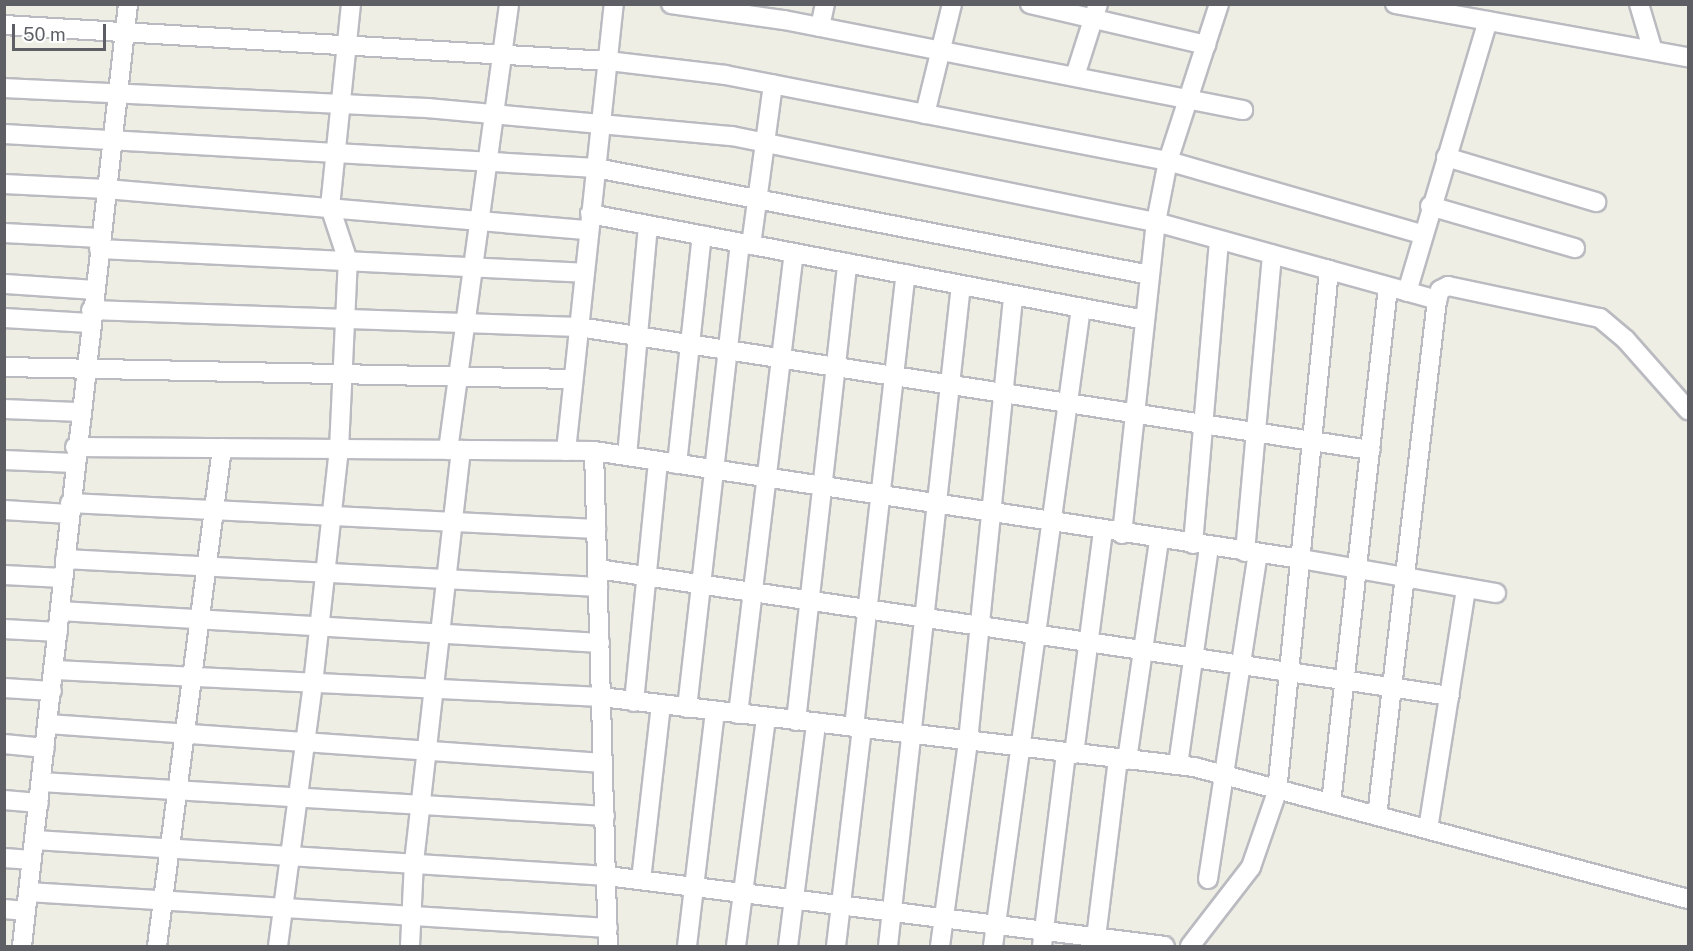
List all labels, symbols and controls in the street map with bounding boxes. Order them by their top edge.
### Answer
scale bar [15,12,110,50]
text: 50 m [23,24,66,45]

